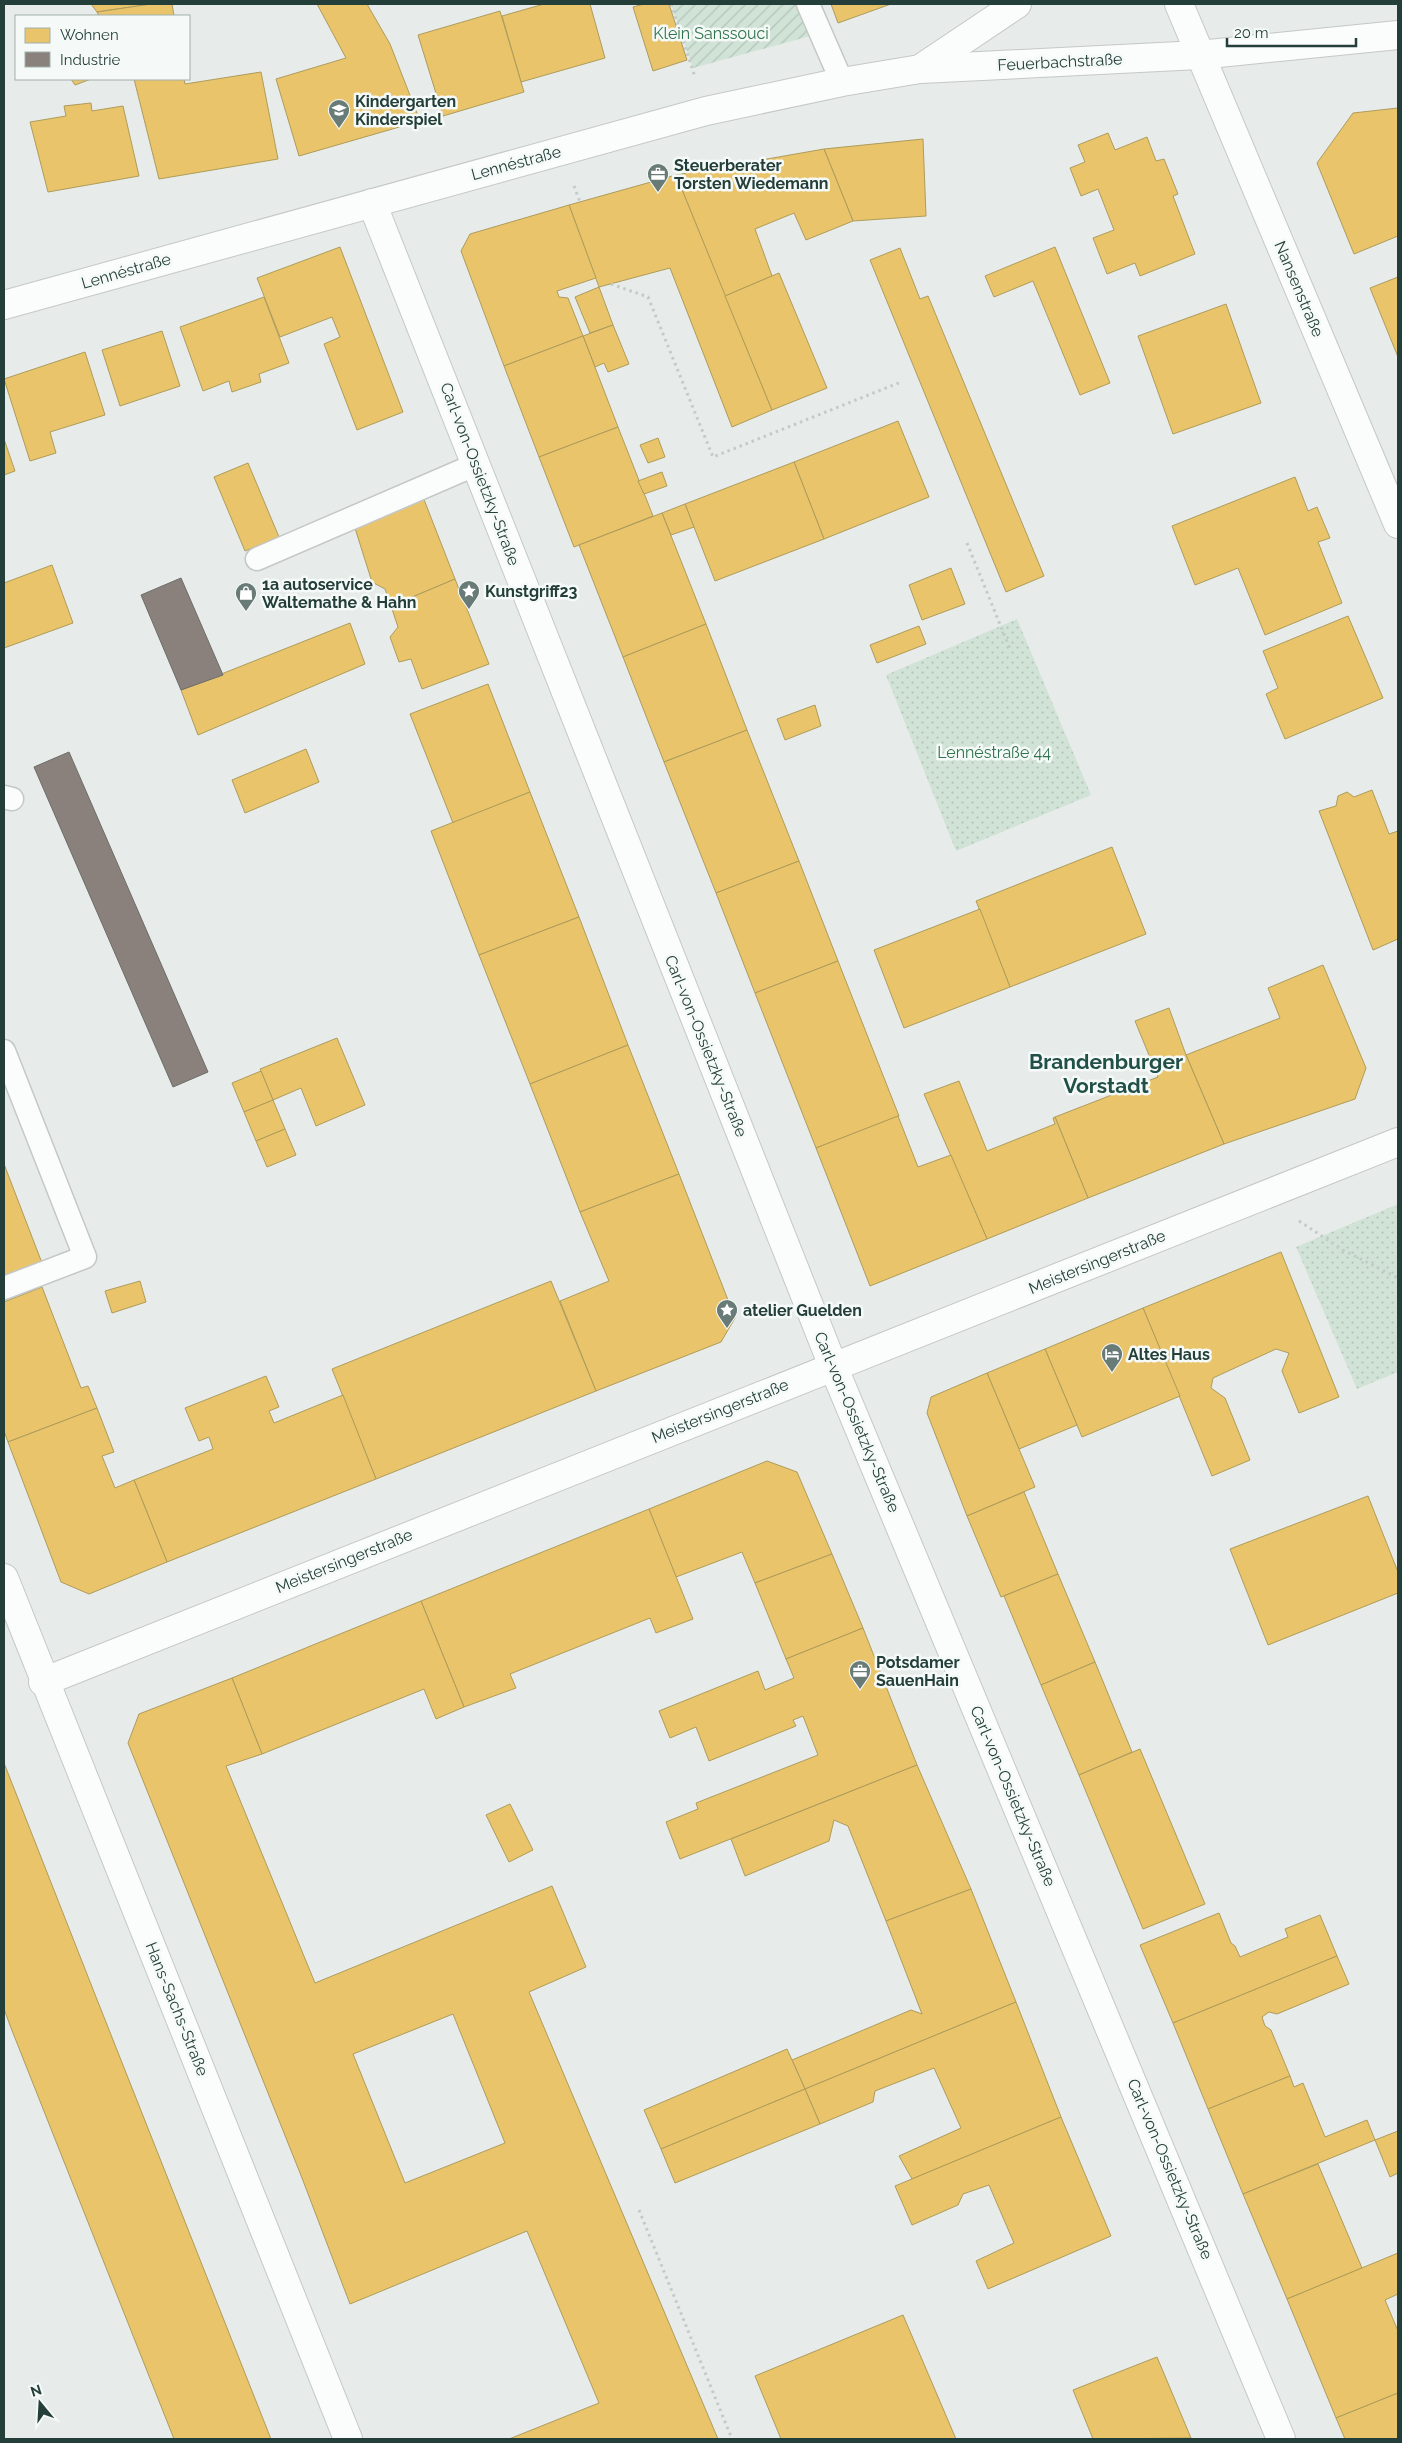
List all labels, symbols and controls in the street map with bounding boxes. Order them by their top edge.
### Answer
legend [15,15,190,80]
scale bar [1227,15,1356,47]
park label: Klein Sanssouci [653,24,769,43]
text: 20 m [1234,24,1269,42]
text: Wohnen [60,26,119,44]
street label: Feuerbachstraße [997,49,1123,75]
text: Industrie [60,51,121,69]
place label: Kindergarten Kinderspiel [355,92,456,129]
school or university icon: Kindergarten Kinderspiel [327,98,351,129]
street label: Lennéstraße [469,142,563,184]
place label: Steuerberater Torsten Wiedemann [674,156,828,193]
office icon: Steuerberater Torsten Wiedemann [646,162,670,193]
street label: Nansenstraße [1270,238,1328,340]
street label: Lennéstraße [79,249,173,293]
street label: Carl-von-Ossietzky-Straße [436,380,524,568]
place label: 1a autoservice Waltemathe & Hahn [262,575,417,612]
place icon: Kunstgriff23 [457,579,481,610]
shop icon: 1a autoservice Waltemathe & Hahn [234,581,258,612]
place label: Kunstgriff23 [485,582,578,601]
park label: Lennéstraße 44 [937,743,1051,762]
street label: Carl-von-Ossietzky-Straße [661,952,751,1140]
district label: Brandenburger Vorstadt [1029,1049,1183,1098]
street label: Meistersingerstraße [1026,1226,1168,1298]
place icon: atelier Guelden [715,1298,739,1329]
place label: atelier Guelden [743,1301,862,1320]
street label: Carl-von-Ossietzky-Straße [810,1329,904,1515]
hotel icon: Altes Haus [1100,1342,1124,1373]
place label: Altes Haus [1128,1345,1210,1364]
street label: Meistersingerstraße [649,1375,791,1447]
street label: Meistersingerstraße [273,1525,415,1597]
place label: Potsdamer SauenHain [876,1653,960,1690]
office icon: Potsdamer SauenHain [848,1659,872,1690]
street label: Carl-von-Ossietzky-Straße [966,1703,1060,1889]
street label: Hans-Sachs-Straße [141,1939,213,2079]
street label: Carl-von-Ossietzky-Straße [1123,2076,1217,2262]
north arrow [15,2378,65,2428]
text: N [28,2381,44,2400]

